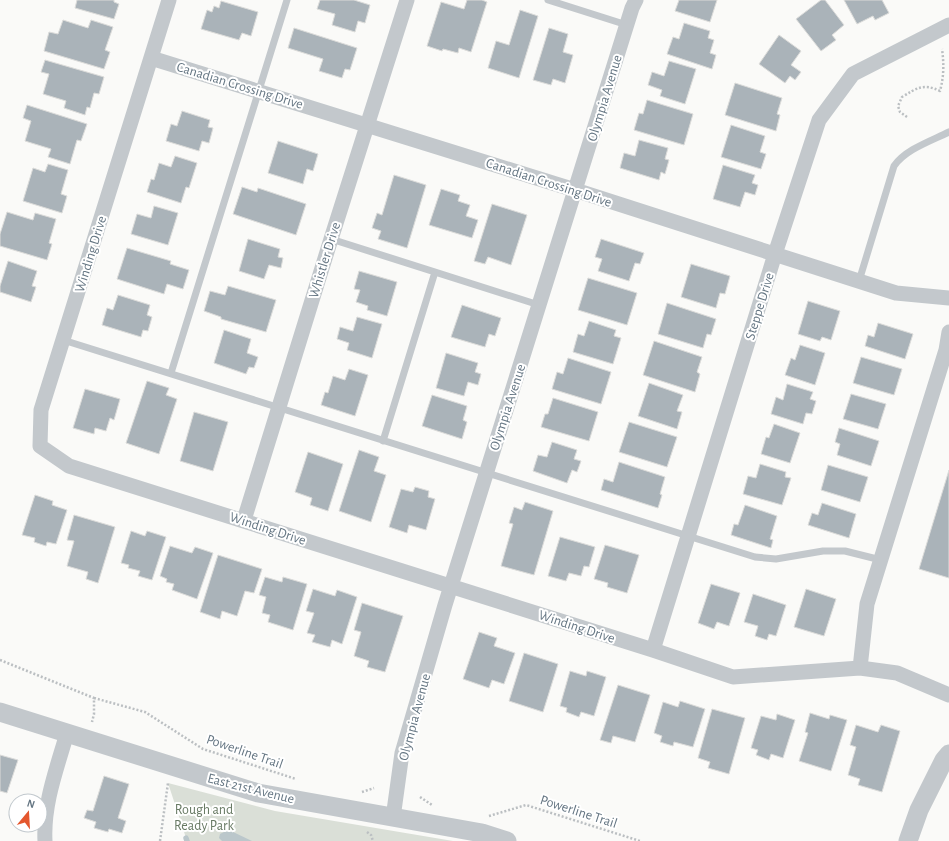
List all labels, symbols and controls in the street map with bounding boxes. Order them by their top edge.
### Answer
street label: Olympia Avenue [585,53,625,143]
street label: Canadian Crossing Drive [175,60,305,112]
street label: Canadian Crossing Drive [484,156,613,210]
street label: Winding Drive [73,214,109,294]
street label: Whistler Drive [307,221,343,300]
street label: Steppe Drive [743,271,777,342]
street label: Olympia Avenue [487,363,528,452]
street label: Winding Drive [228,510,308,548]
street label: Winding Drive [537,608,617,646]
street label: Olympia Avenue [397,672,433,762]
street label: Powerline Trail [205,732,285,772]
street label: East 21st Avenue [206,771,296,807]
north arrow [8,793,48,833]
street label: Powerline Trail [538,793,619,831]
text: N [26,798,36,810]
park label: Rough and Ready Park [174,803,235,833]

